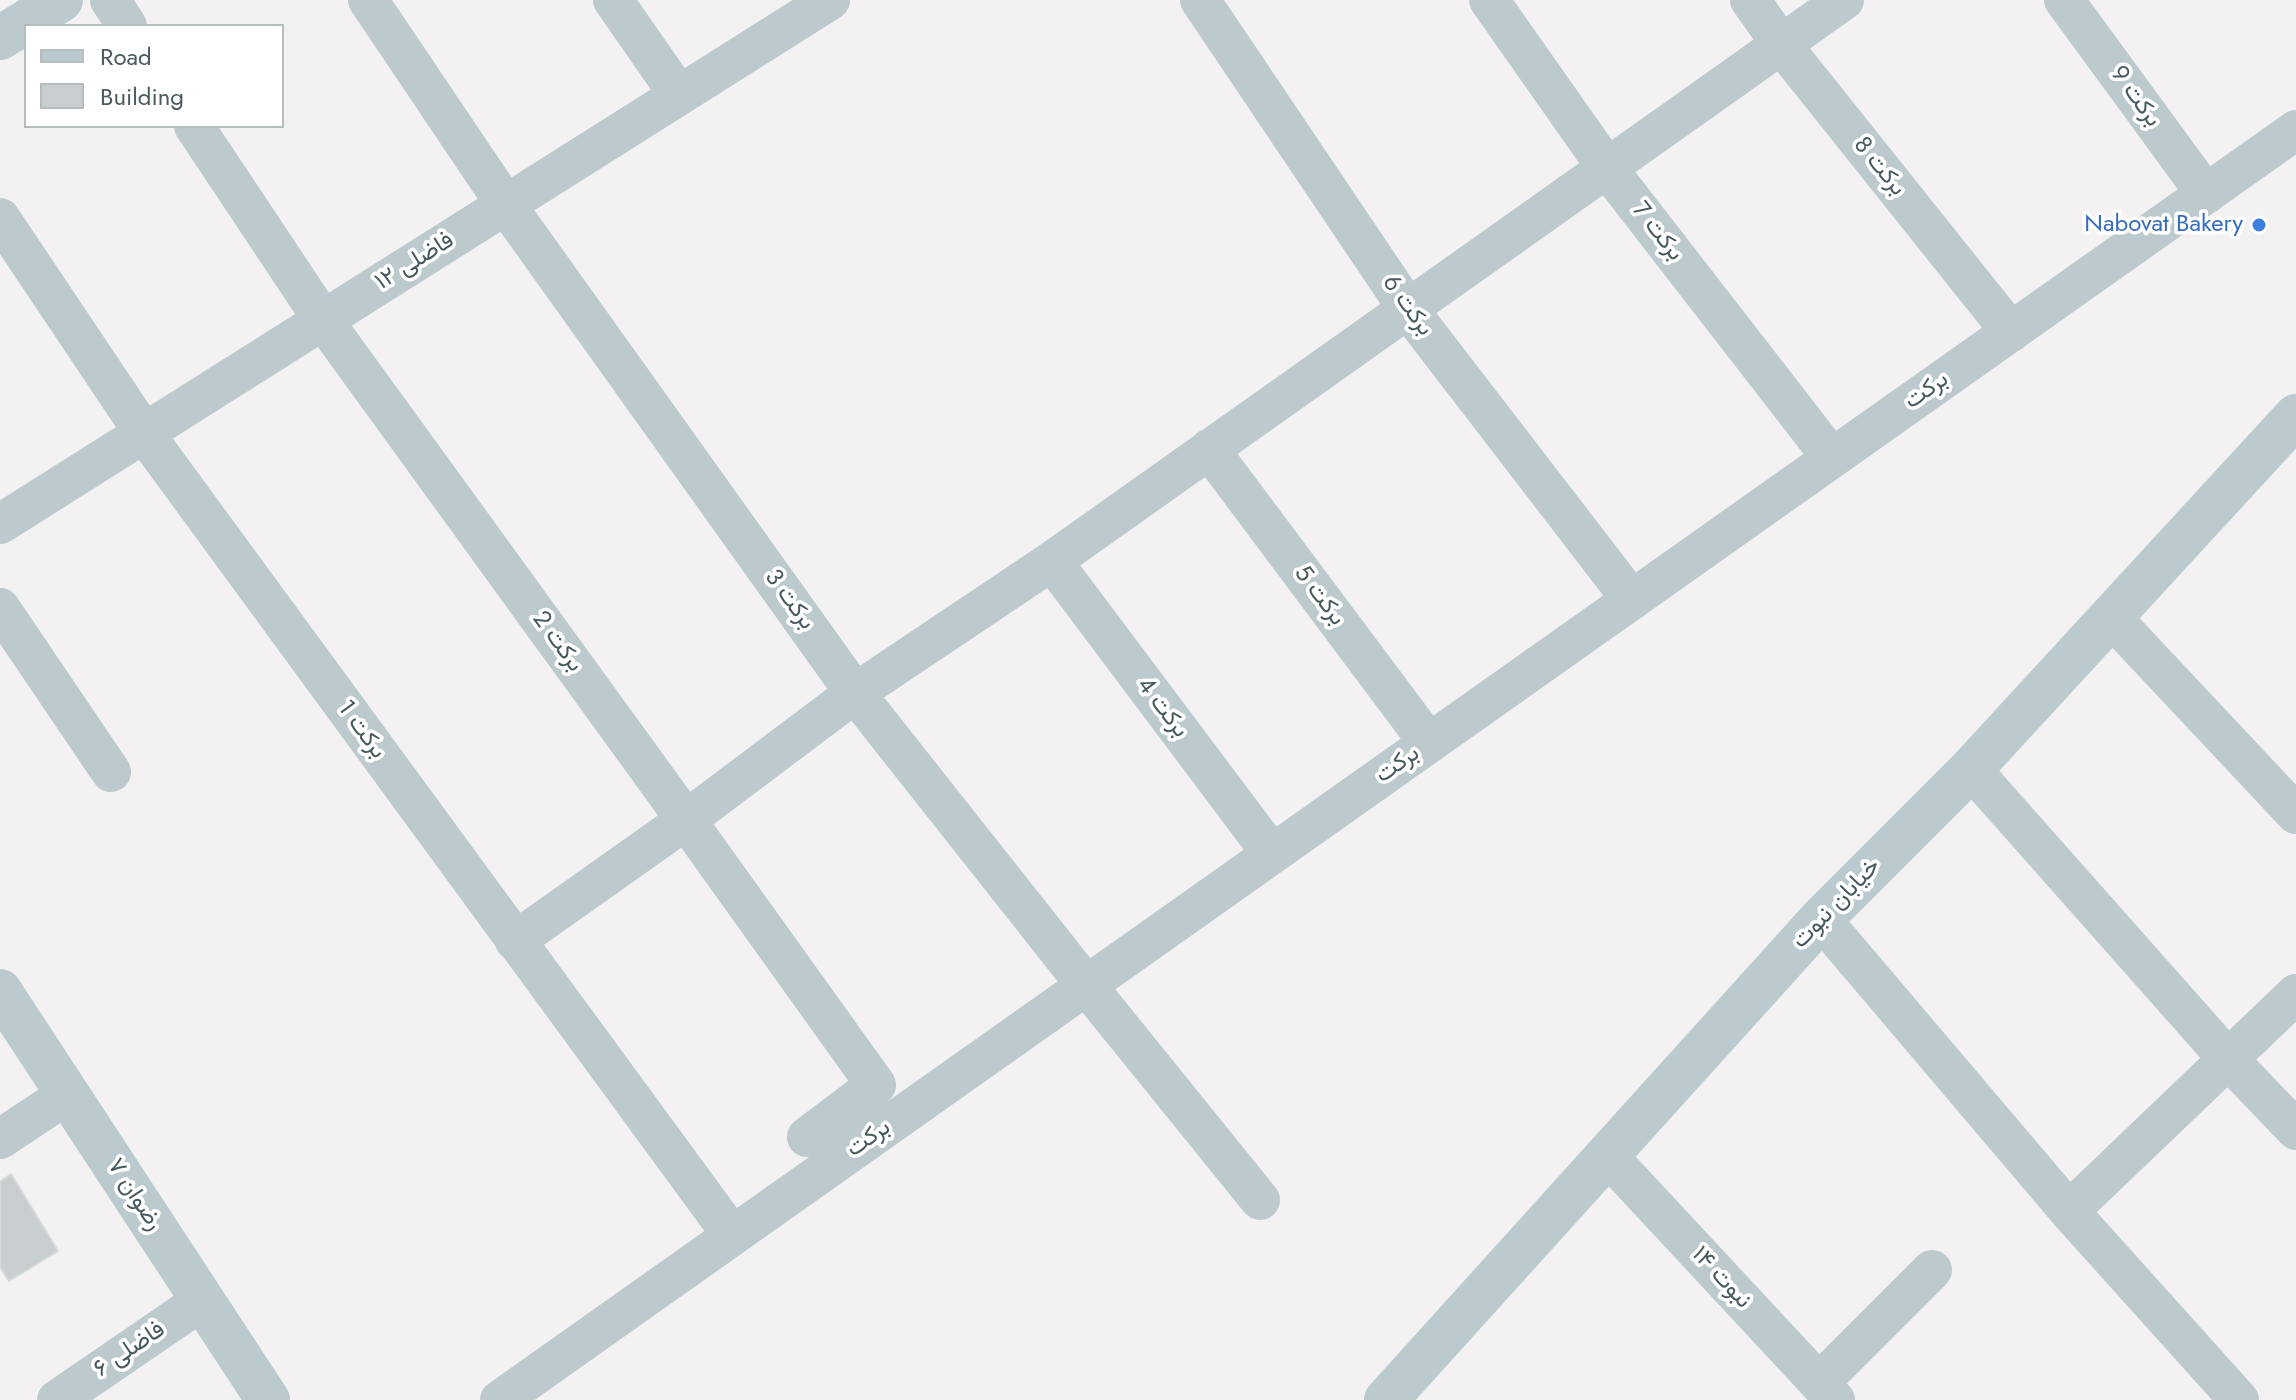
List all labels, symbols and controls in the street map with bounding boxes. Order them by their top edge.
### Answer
legend [24,24,284,128]
text: Road [100,39,152,74]
street label: برکت 9 [2103,61,2167,133]
text: Building [100,79,184,114]
street label: برکت 8 [1847,132,1911,202]
street label: برکت 7 [1625,197,1689,267]
place label: Nabovat Bakery [2084,211,2243,239]
marker: Nabovat Bakery [2250,216,2268,234]
street label: فاضلی ۱۲ [370,227,460,297]
street label: برکت 6 [1375,270,1439,342]
street label: برکت [1899,366,1955,416]
street label: برکت 5 [1287,560,1351,632]
street label: برکت 3 [758,564,820,636]
street label: برکت 2 [525,606,589,678]
street label: برکت 4 [1130,672,1194,744]
street label: برکت 1 [330,695,392,765]
street label: برکت [1370,740,1426,790]
street label: خیابان نبوت [1787,853,1887,955]
street label: برکت [841,1114,897,1164]
street label: رضوان ۷ [100,1154,168,1236]
street label: نبوت ۱۴ [1685,1241,1757,1315]
street label: فاضلی ۶ [89,1316,171,1384]

